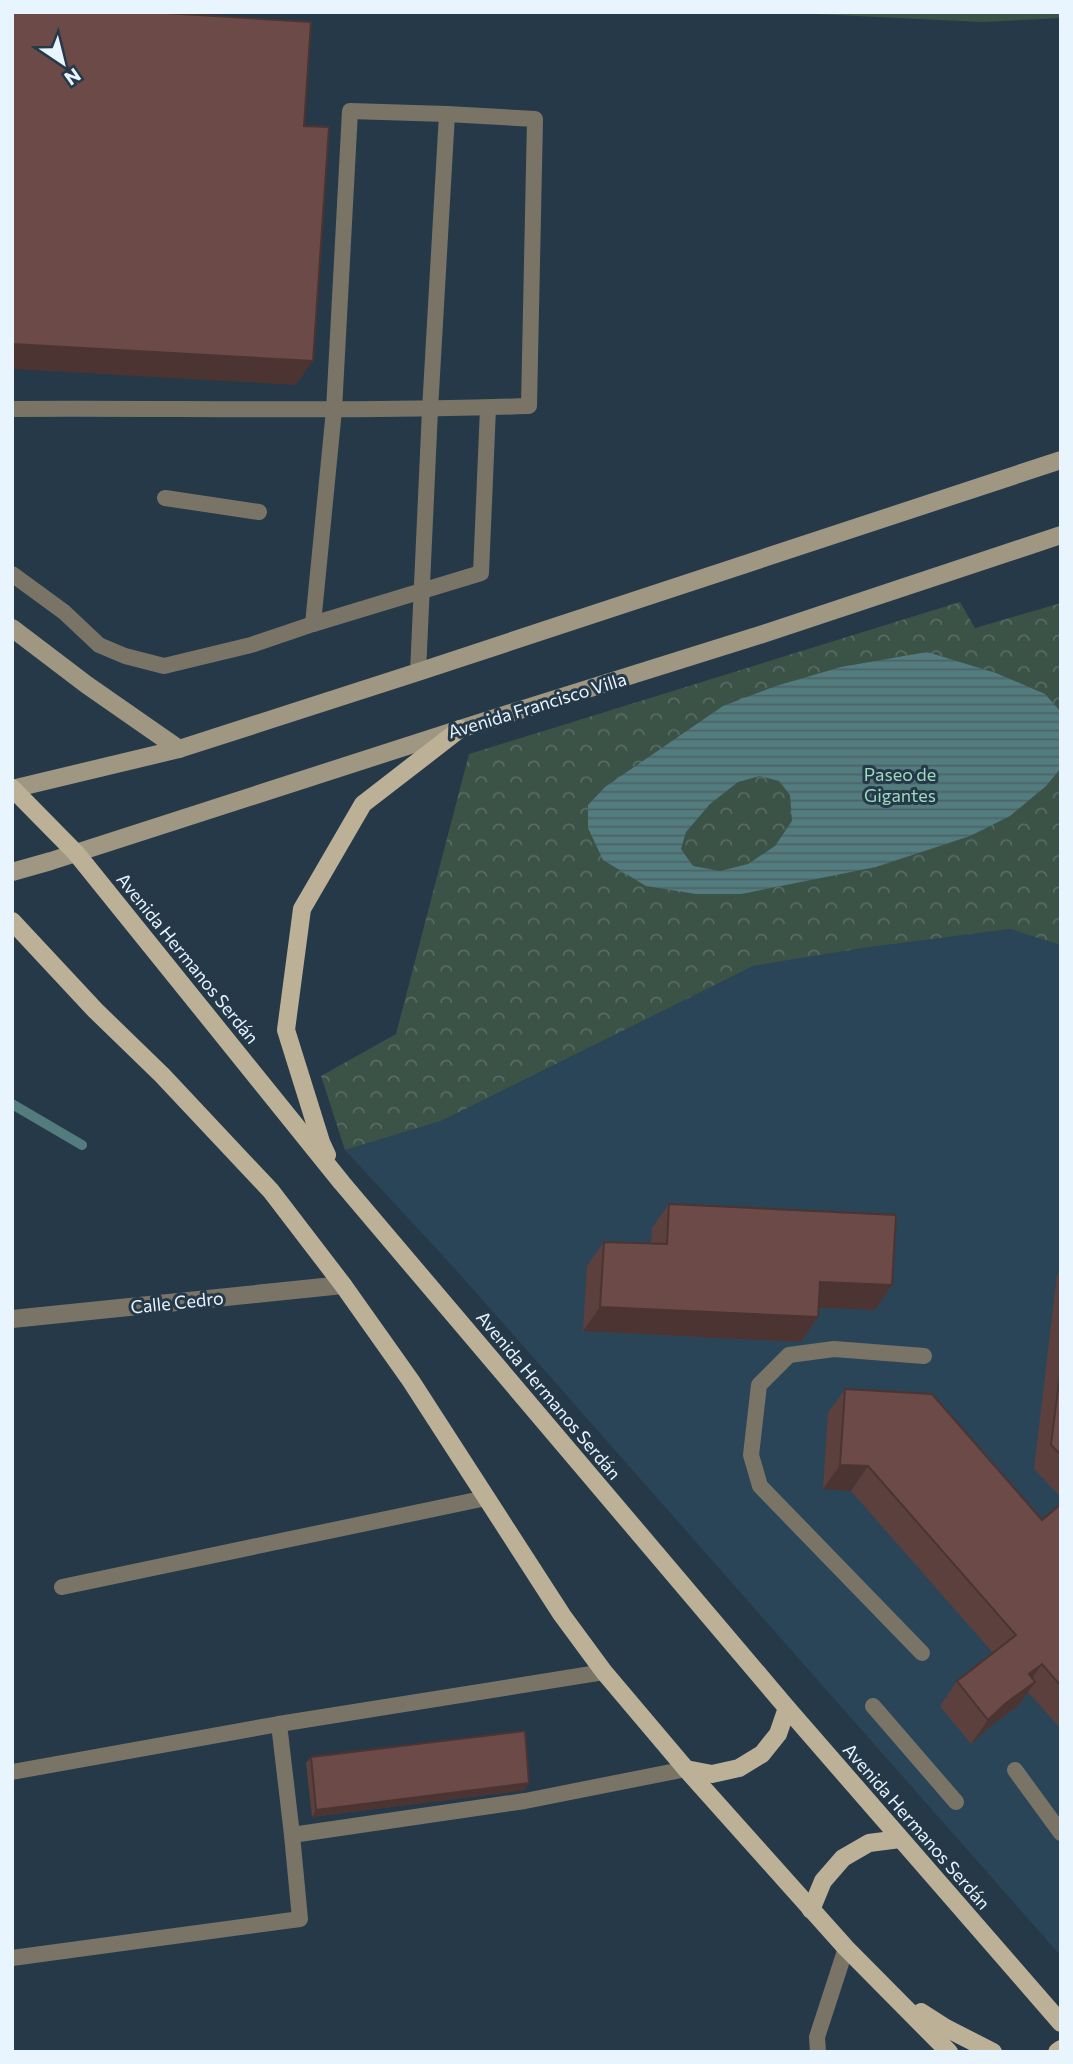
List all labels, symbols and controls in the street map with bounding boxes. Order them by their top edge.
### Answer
north arrow [28,28,98,98]
text: N [61,64,85,91]
street label: Avenida Francisco Villa [445,667,629,743]
park label: Paseo de Gigantes [864,763,936,806]
street label: Avenida Hermanos Serdán [112,868,264,1048]
street label: Calle Cedro [129,1286,225,1318]
street label: Avenida Hermanos Serdán [472,1306,626,1484]
street label: Avenida Hermanos Serdán [839,1738,995,1914]

